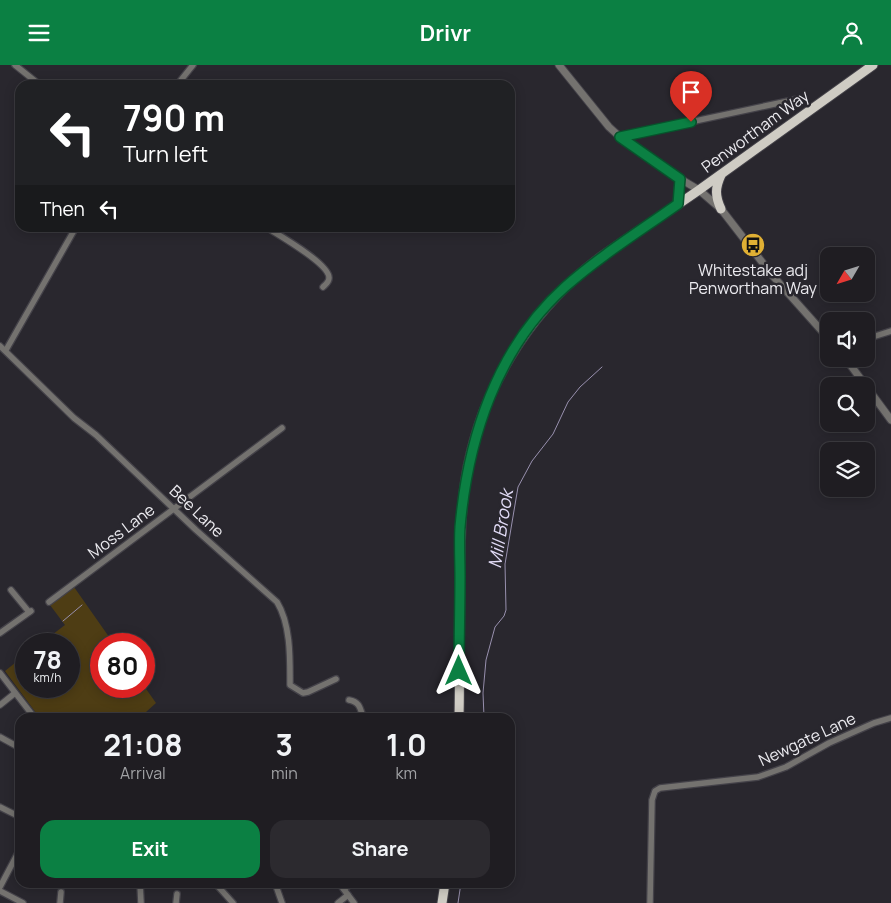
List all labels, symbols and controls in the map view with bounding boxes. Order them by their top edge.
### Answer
text: Drivr [420,18,471,48]
icon: menu [25,19,53,47]
icon: person [838,19,866,47]
pin [670,71,712,122]
icon: arrive [677,78,705,106]
street label: Penwortham Way [697,84,814,178]
text: 790 m [123,94,225,142]
icon: left [40,100,105,165]
text: Turn left [123,139,208,169]
icon: left [95,195,123,223]
text: Then [40,196,85,222]
bus stop icon: Whitestake adj Penwortham Way [740,232,766,258]
north arrow [820,247,875,303]
map controls [820,247,875,497]
place label: Whitestake adj Penwortham Way [689,259,818,299]
button: sound [820,312,875,367]
button: search [820,377,875,432]
button: layers [820,442,875,497]
street label: Bee Lane [165,480,229,542]
water label: Mill Brook [482,485,519,570]
street label: Moss Lane [83,499,159,563]
speed limit sign: 80 [90,633,155,698]
text: 78 [33,642,62,677]
position arrow [432,644,484,696]
text: km/h [34,669,61,686]
street label: Newgate Lane [755,707,859,771]
text: 21:08 [103,724,183,765]
text: 3 [276,724,293,765]
text: 1.0 [386,724,427,765]
text: Arrival [120,762,166,784]
text: min [271,762,298,784]
text: km [396,762,417,784]
button: Exit [40,820,260,878]
button: Share [270,820,490,878]

